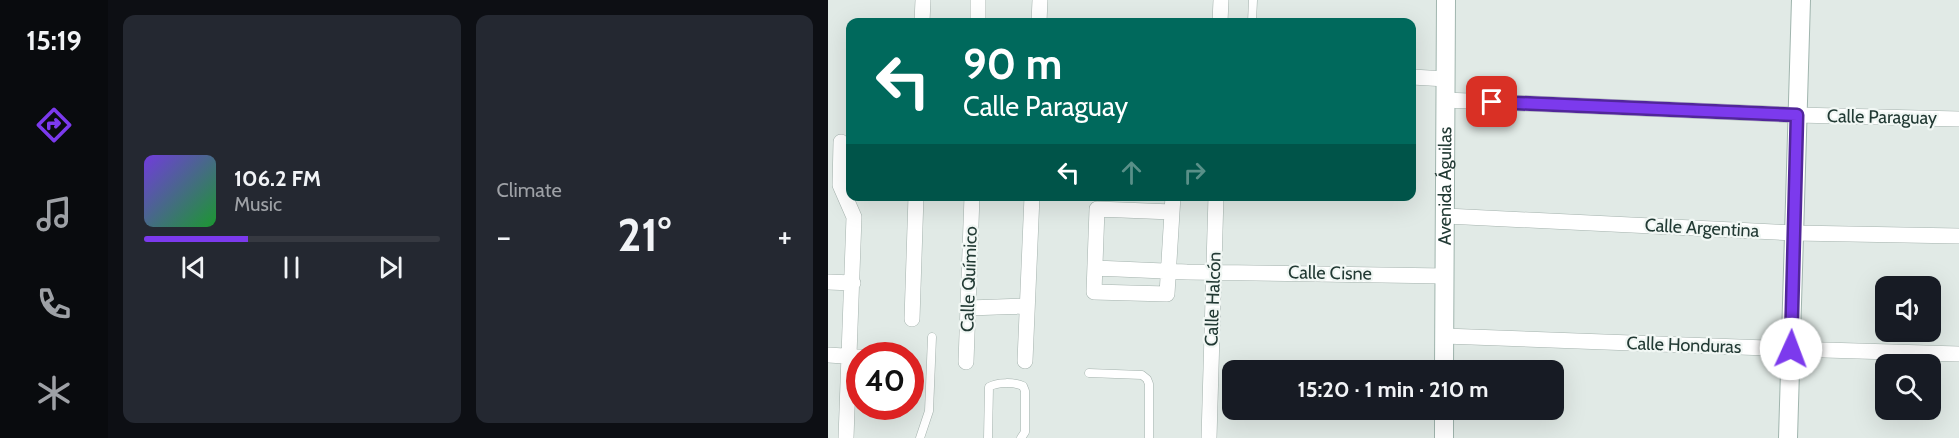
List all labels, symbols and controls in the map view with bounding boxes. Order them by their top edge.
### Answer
text: 15:19 [26,24,82,57]
text: 90 m [963,38,1062,90]
icon: left [864,42,942,120]
pin [1466,76,1517,127]
icon: arrive [1475,85,1508,118]
text: Calle Paraguay [963,90,1128,123]
icon: directions [33,104,75,146]
street label: Calle Paraguay [1827,105,1937,129]
street label: Avenida Águilas [1434,127,1456,245]
icon: left [1052,156,1085,189]
icon: ahead [1115,156,1148,189]
icon: right [1178,156,1211,189]
text: 106.2 FM [234,165,321,192]
text: Climate [497,178,562,202]
text: Music [234,192,282,216]
icon: music [33,193,75,235]
text: 21° [618,208,671,262]
street label: Calle Argentina [1644,214,1760,242]
text: − [497,216,511,256]
text: + [777,216,792,256]
street label: Calle Químico [956,226,982,332]
icon: previous [177,251,210,284]
icon: pause [275,251,308,284]
icon: next [374,251,407,284]
street label: Calle Halcón [1200,251,1226,347]
street label: Calle Cisne [1288,261,1372,285]
map controls [1875,276,1941,420]
button: sound [1875,276,1941,342]
icon: phone [33,283,75,325]
position arrow [1759,317,1823,381]
street label: Calle Honduras [1626,332,1742,358]
speed limit sign: 40 [846,342,924,420]
button: search [1875,354,1941,420]
icon: climate [33,372,75,414]
text: 15:20 · 1 min · 210 m [1298,376,1488,403]

